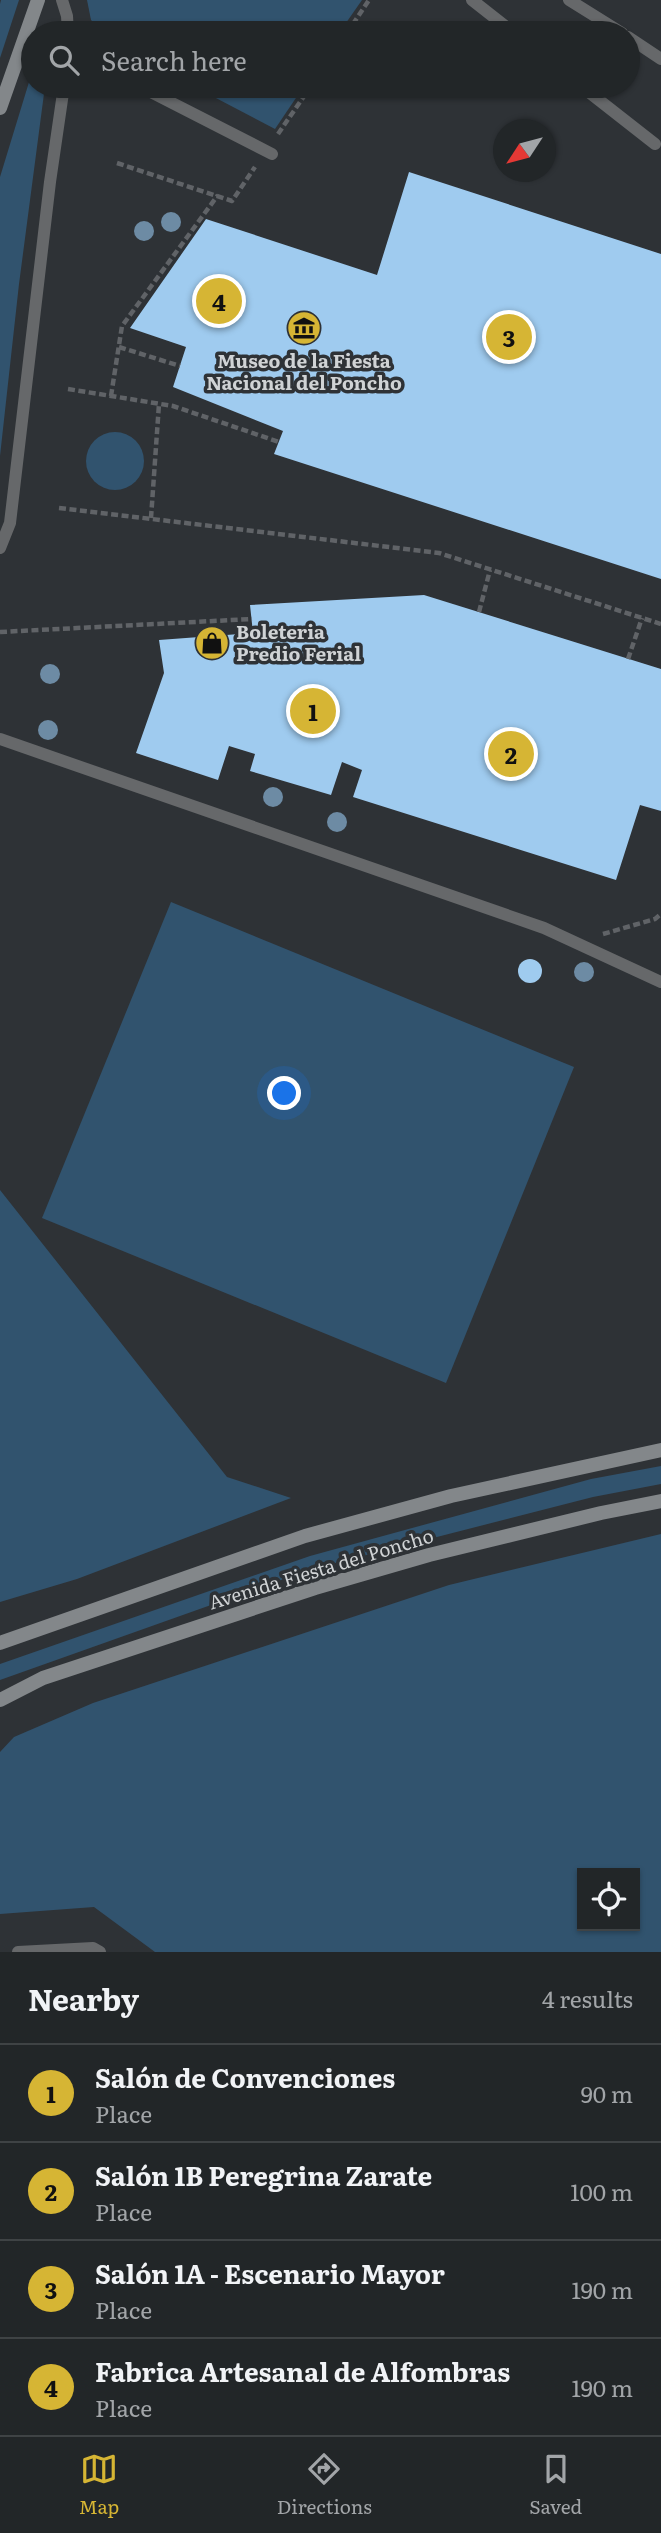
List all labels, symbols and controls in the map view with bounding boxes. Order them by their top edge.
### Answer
search box [21,21,640,98]
text: Search here [101,40,247,79]
icon: search [45,41,83,79]
north arrow [493,119,556,182]
pin: 4 [196,275,242,327]
museum icon: Museo de la Fiesta Nacional del Poncho [285,309,323,347]
pin: 3 [486,311,532,363]
place label: Museo de la Fiesta Nacional del Poncho [206,346,402,396]
place label: Boleteria Predio Ferial [236,617,361,667]
shop icon: Boleteria Predio Ferial [193,624,231,662]
pin: 1 [290,685,336,737]
pin: 2 [488,728,534,780]
your location [267,1076,301,1110]
street label: Avenida Fiesta del Poncho [205,1520,437,1616]
map controls [577,1868,640,1931]
button: locate [577,1868,640,1931]
text: Nearby [28,1976,139,2020]
text: 4 results [542,1981,633,2015]
text: Salón de Convenciones [95,2057,395,2096]
text: 1 [46,2076,56,2110]
text: 90 m [581,2076,633,2110]
text: Place [95,2096,152,2130]
text: Salón 1B Peregrina Zarate [95,2155,432,2194]
text: 2 [45,2174,57,2208]
text: 100 m [570,2174,633,2208]
text: Place [95,2194,152,2228]
text: Salón 1A - Escenario Mayor [95,2253,445,2292]
text: 3 [45,2272,57,2306]
text: 190 m [571,2272,633,2306]
text: Place [95,2292,152,2326]
text: Fabrica Artesanal de Alfombras [95,2351,510,2390]
text: 4 [44,2370,58,2404]
text: 190 m [571,2370,633,2404]
text: Place [95,2390,152,2424]
tab: Map [79,2450,119,2520]
tab: Directions [277,2450,372,2520]
tab: Saved [529,2450,582,2520]

